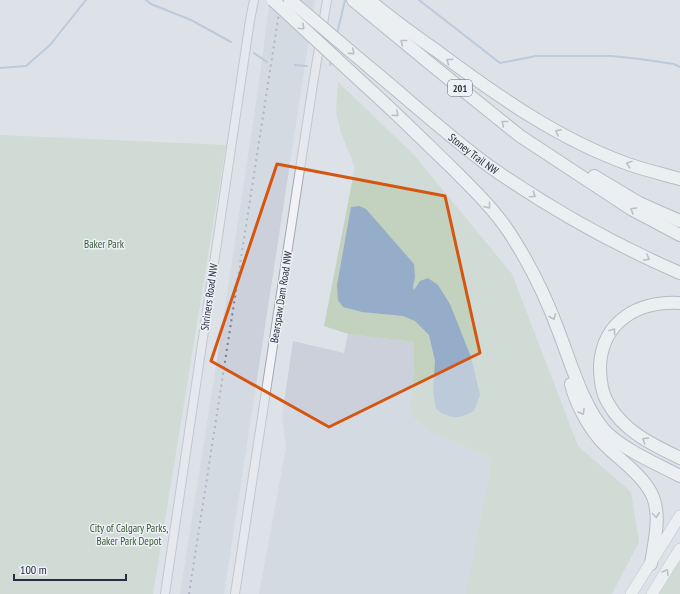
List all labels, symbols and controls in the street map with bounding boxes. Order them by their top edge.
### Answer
one-way arrow [297,22,305,29]
one-way arrow [401,39,408,46]
one-way arrow [347,48,354,55]
one-way arrow [447,58,454,65]
road number: 201 [448,80,472,96]
one-way arrow [391,109,399,116]
one-way arrow [502,121,509,128]
one-way arrow [555,129,562,136]
street label: Stoney Trail NW [446,130,502,178]
one-way arrow [626,160,633,169]
one-way arrow [529,190,536,198]
one-way arrow [483,201,490,208]
one-way arrow [630,207,637,214]
park label: Baker Park [84,237,125,251]
street label: Bearspaw Dam Road NW [267,250,295,344]
one-way arrow [642,253,650,261]
street label: Shriners Road NW [197,262,221,332]
one-way arrow [548,313,556,321]
one-way arrow [608,328,615,335]
one-way arrow [578,408,585,415]
one-way arrow [642,437,649,444]
one-way arrow [651,512,660,518]
park label: City of Calgary Parks, Baker Park Depot [90,521,168,548]
scale bar [14,556,126,582]
text: 100 m [20,562,47,577]
one-way arrow [662,569,669,576]

